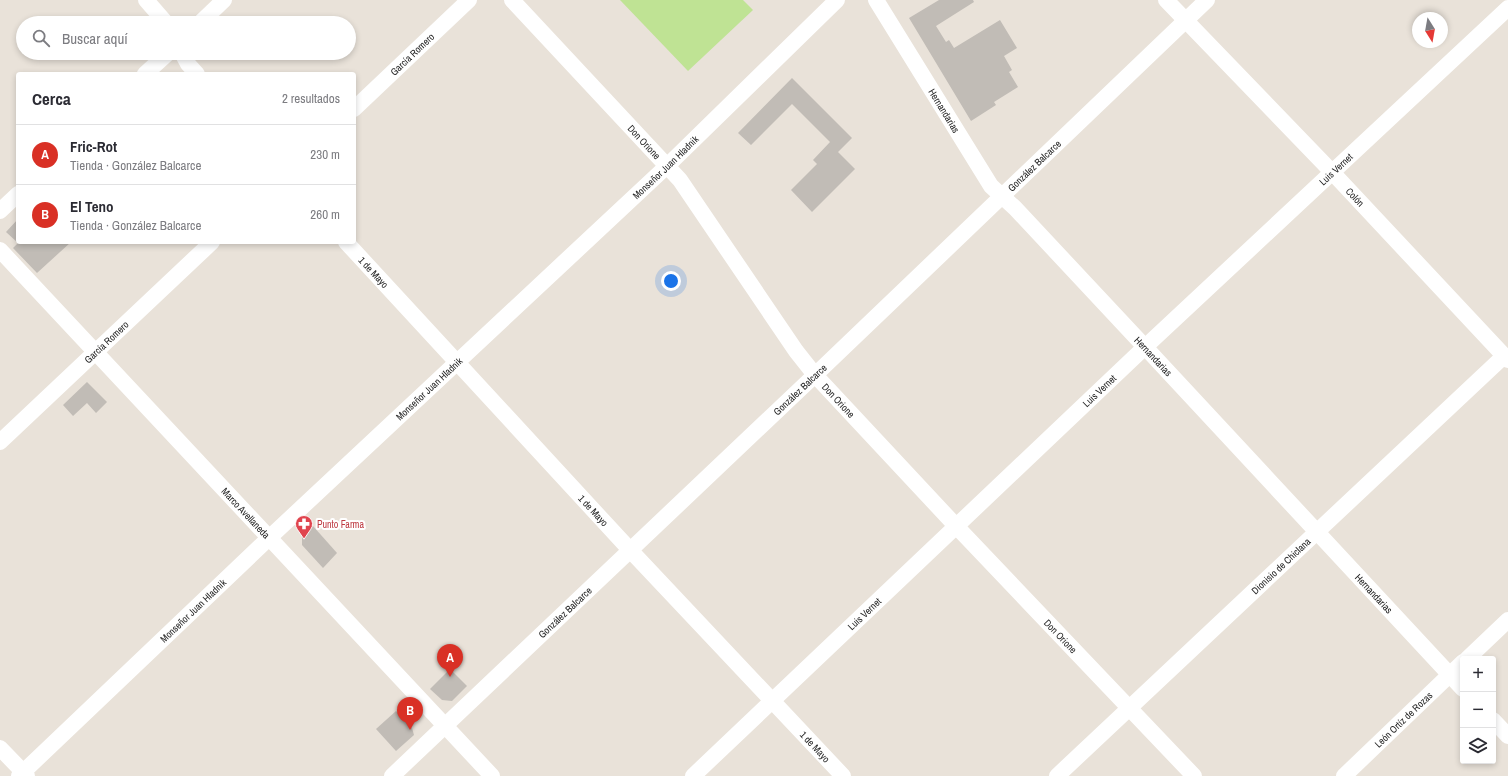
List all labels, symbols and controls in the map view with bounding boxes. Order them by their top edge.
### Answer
north arrow [1412,12,1448,48]
search box [16,16,356,60]
icon: search [30,27,52,49]
text: Buscar aquí [62,28,128,49]
street label: García Romero [388,30,438,78]
street label: Hernandarias [925,86,963,135]
text: Cerca [32,87,71,110]
text: 2 resultados [282,90,340,107]
street label: Don Orione [625,122,664,162]
street label: Monseñor Juan Hladnik [630,132,702,202]
text: Fric-Rot [70,136,117,157]
street label: González Balcarce [1005,137,1064,194]
text: A [41,146,49,163]
text: 230 m [310,146,340,163]
street label: Luis Vernet [1316,150,1356,188]
text: Tienda · González Balcarce [70,157,201,174]
street label: Colón [1343,185,1367,209]
text: El Teno [70,196,114,217]
text: B [41,206,49,223]
text: 260 m [310,206,340,223]
text: Tienda · González Balcarce [70,217,201,234]
street label: 1 de Mayo [356,254,391,291]
your location [661,271,681,291]
street label: García Romero [82,318,132,366]
street label: Hernandarias [1131,334,1175,379]
street label: Monseñor Juan Hladnik [393,354,466,423]
street label: González Balcarce [771,361,830,418]
street label: Luis Vernet [1080,371,1120,410]
street label: Don Orione [819,381,858,421]
street label: Marco Avellaneda [219,485,273,542]
street label: 1 de Mayo [575,492,611,529]
pharmacy icon: Punto Farma [294,514,314,539]
place label: Punto Farma [317,518,364,531]
street label: Dionisio de Chiclana [1249,535,1314,597]
street label: Hernandarias [1352,571,1395,616]
street label: Monseñor Juan Hladnik [157,576,230,645]
street label: González Balcarce [536,584,595,641]
street label: Luis Vernet [845,594,885,633]
street label: Don Orione [1041,617,1080,657]
pin: A [437,644,463,677]
map controls [1460,656,1496,764]
button: + [1460,656,1496,692]
street label: León Ortíz de Rozas [1372,689,1435,750]
button: − [1460,692,1496,728]
pin: B [397,697,423,730]
street label: 1 de Mayo [797,728,833,766]
button: layers [1460,728,1496,764]

